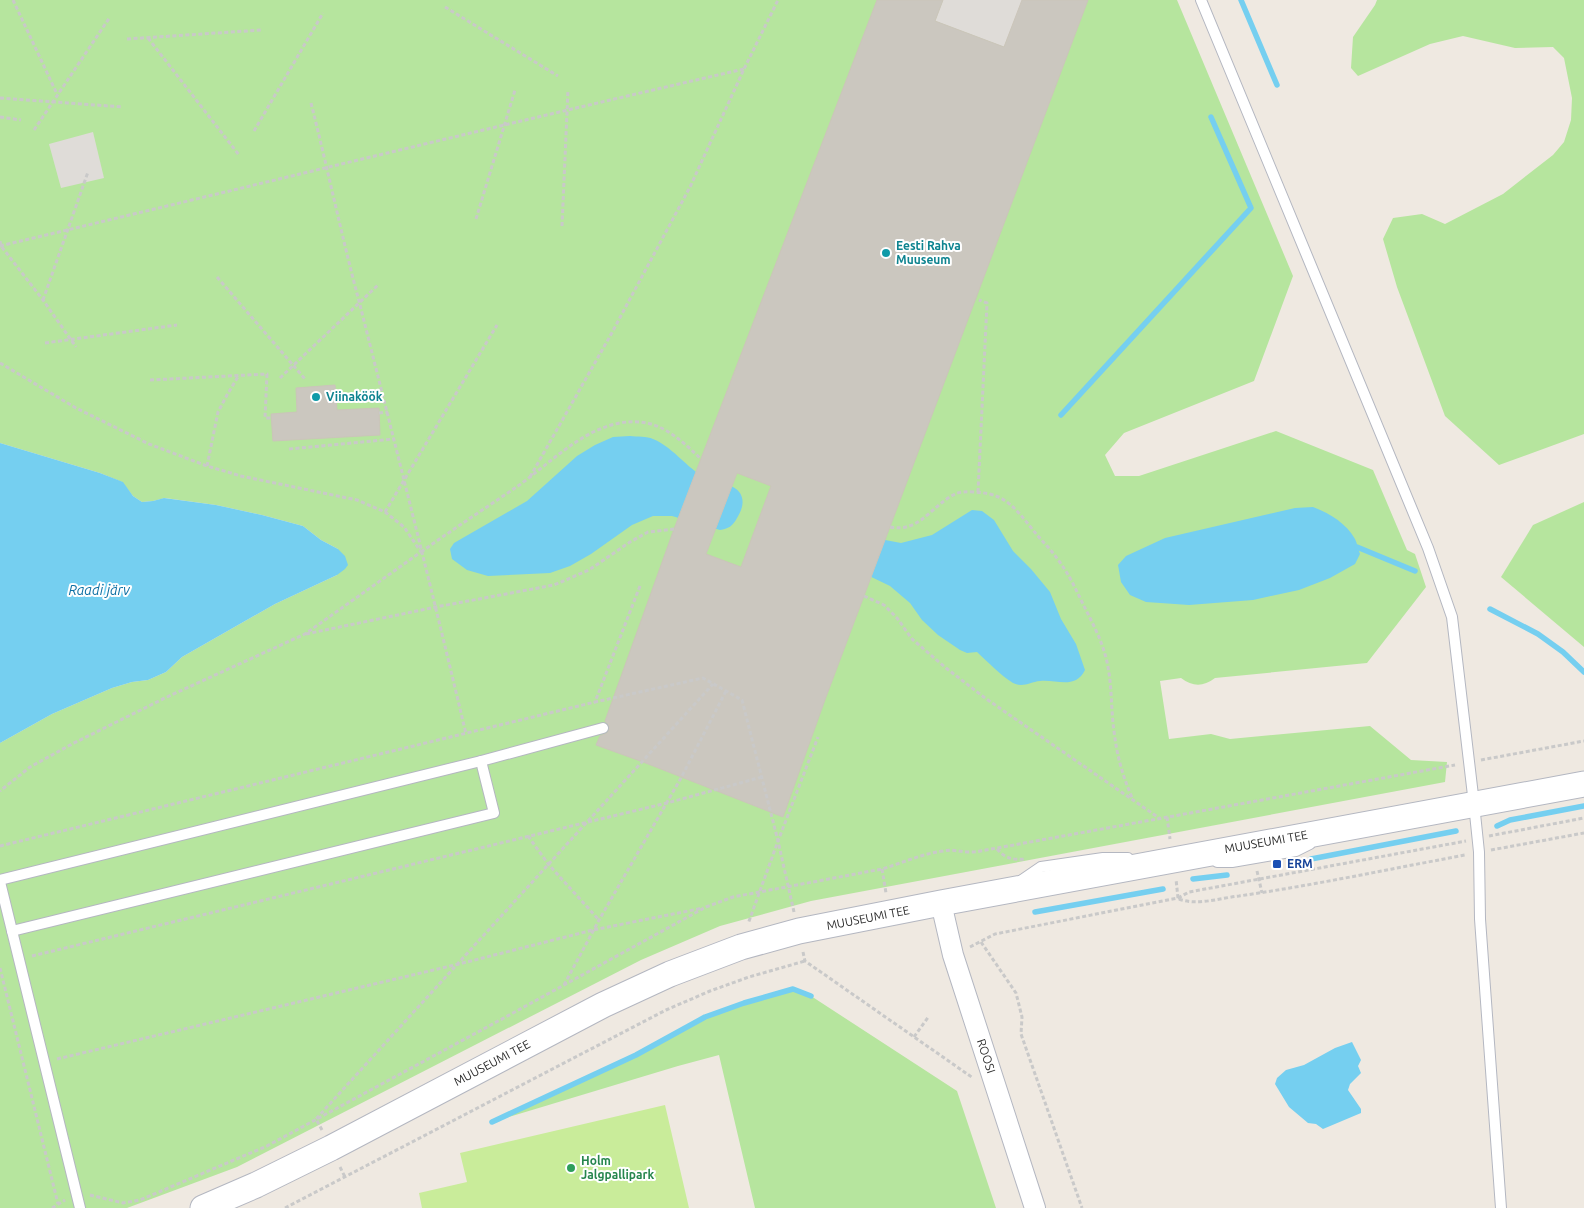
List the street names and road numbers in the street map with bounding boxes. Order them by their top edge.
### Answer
street label: MUUSEUMI TEE [1223,828,1309,855]
street label: MUUSEUMI TEE [825,903,911,932]
street label: MUUSEUMI TEE [451,1037,532,1088]
street label: ROOSI [975,1037,998,1075]

